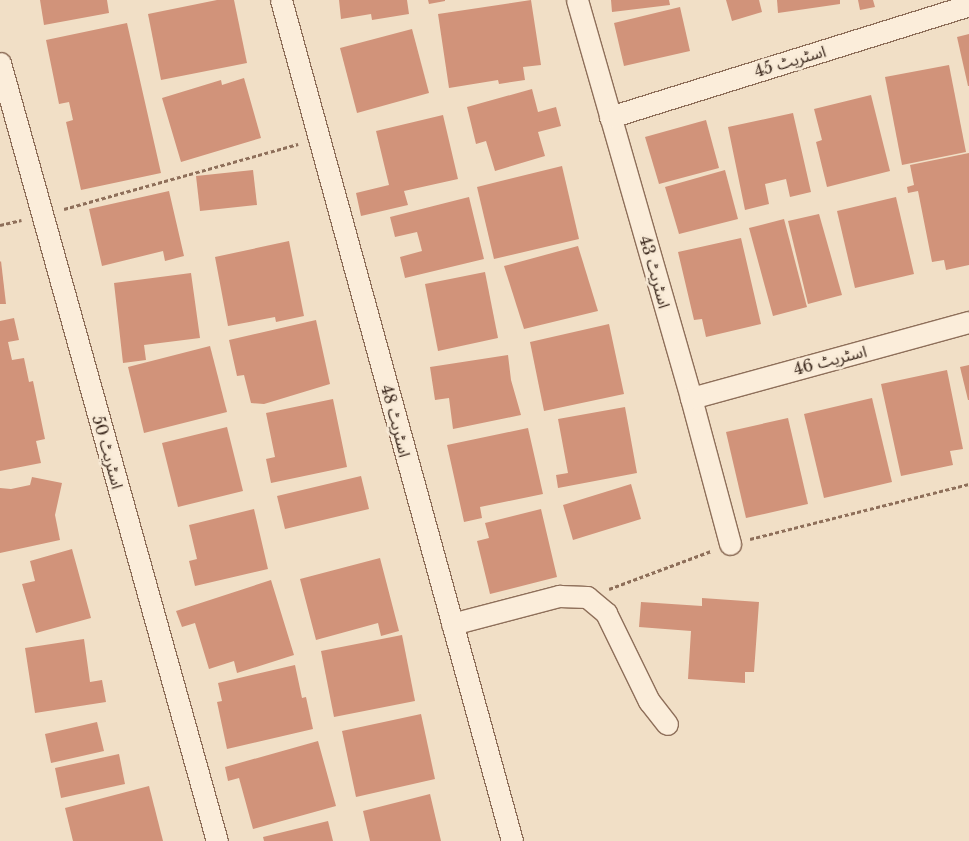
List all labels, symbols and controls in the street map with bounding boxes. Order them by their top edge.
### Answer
street label: اسٹریٹ 45 [752,41,828,81]
street label: اسٹریٹ 43 [636,234,674,310]
street label: اسٹریٹ 46 [791,341,869,379]
street label: اسٹریٹ 48 [377,383,415,459]
street label: اسٹریٹ 50 [88,413,128,491]

